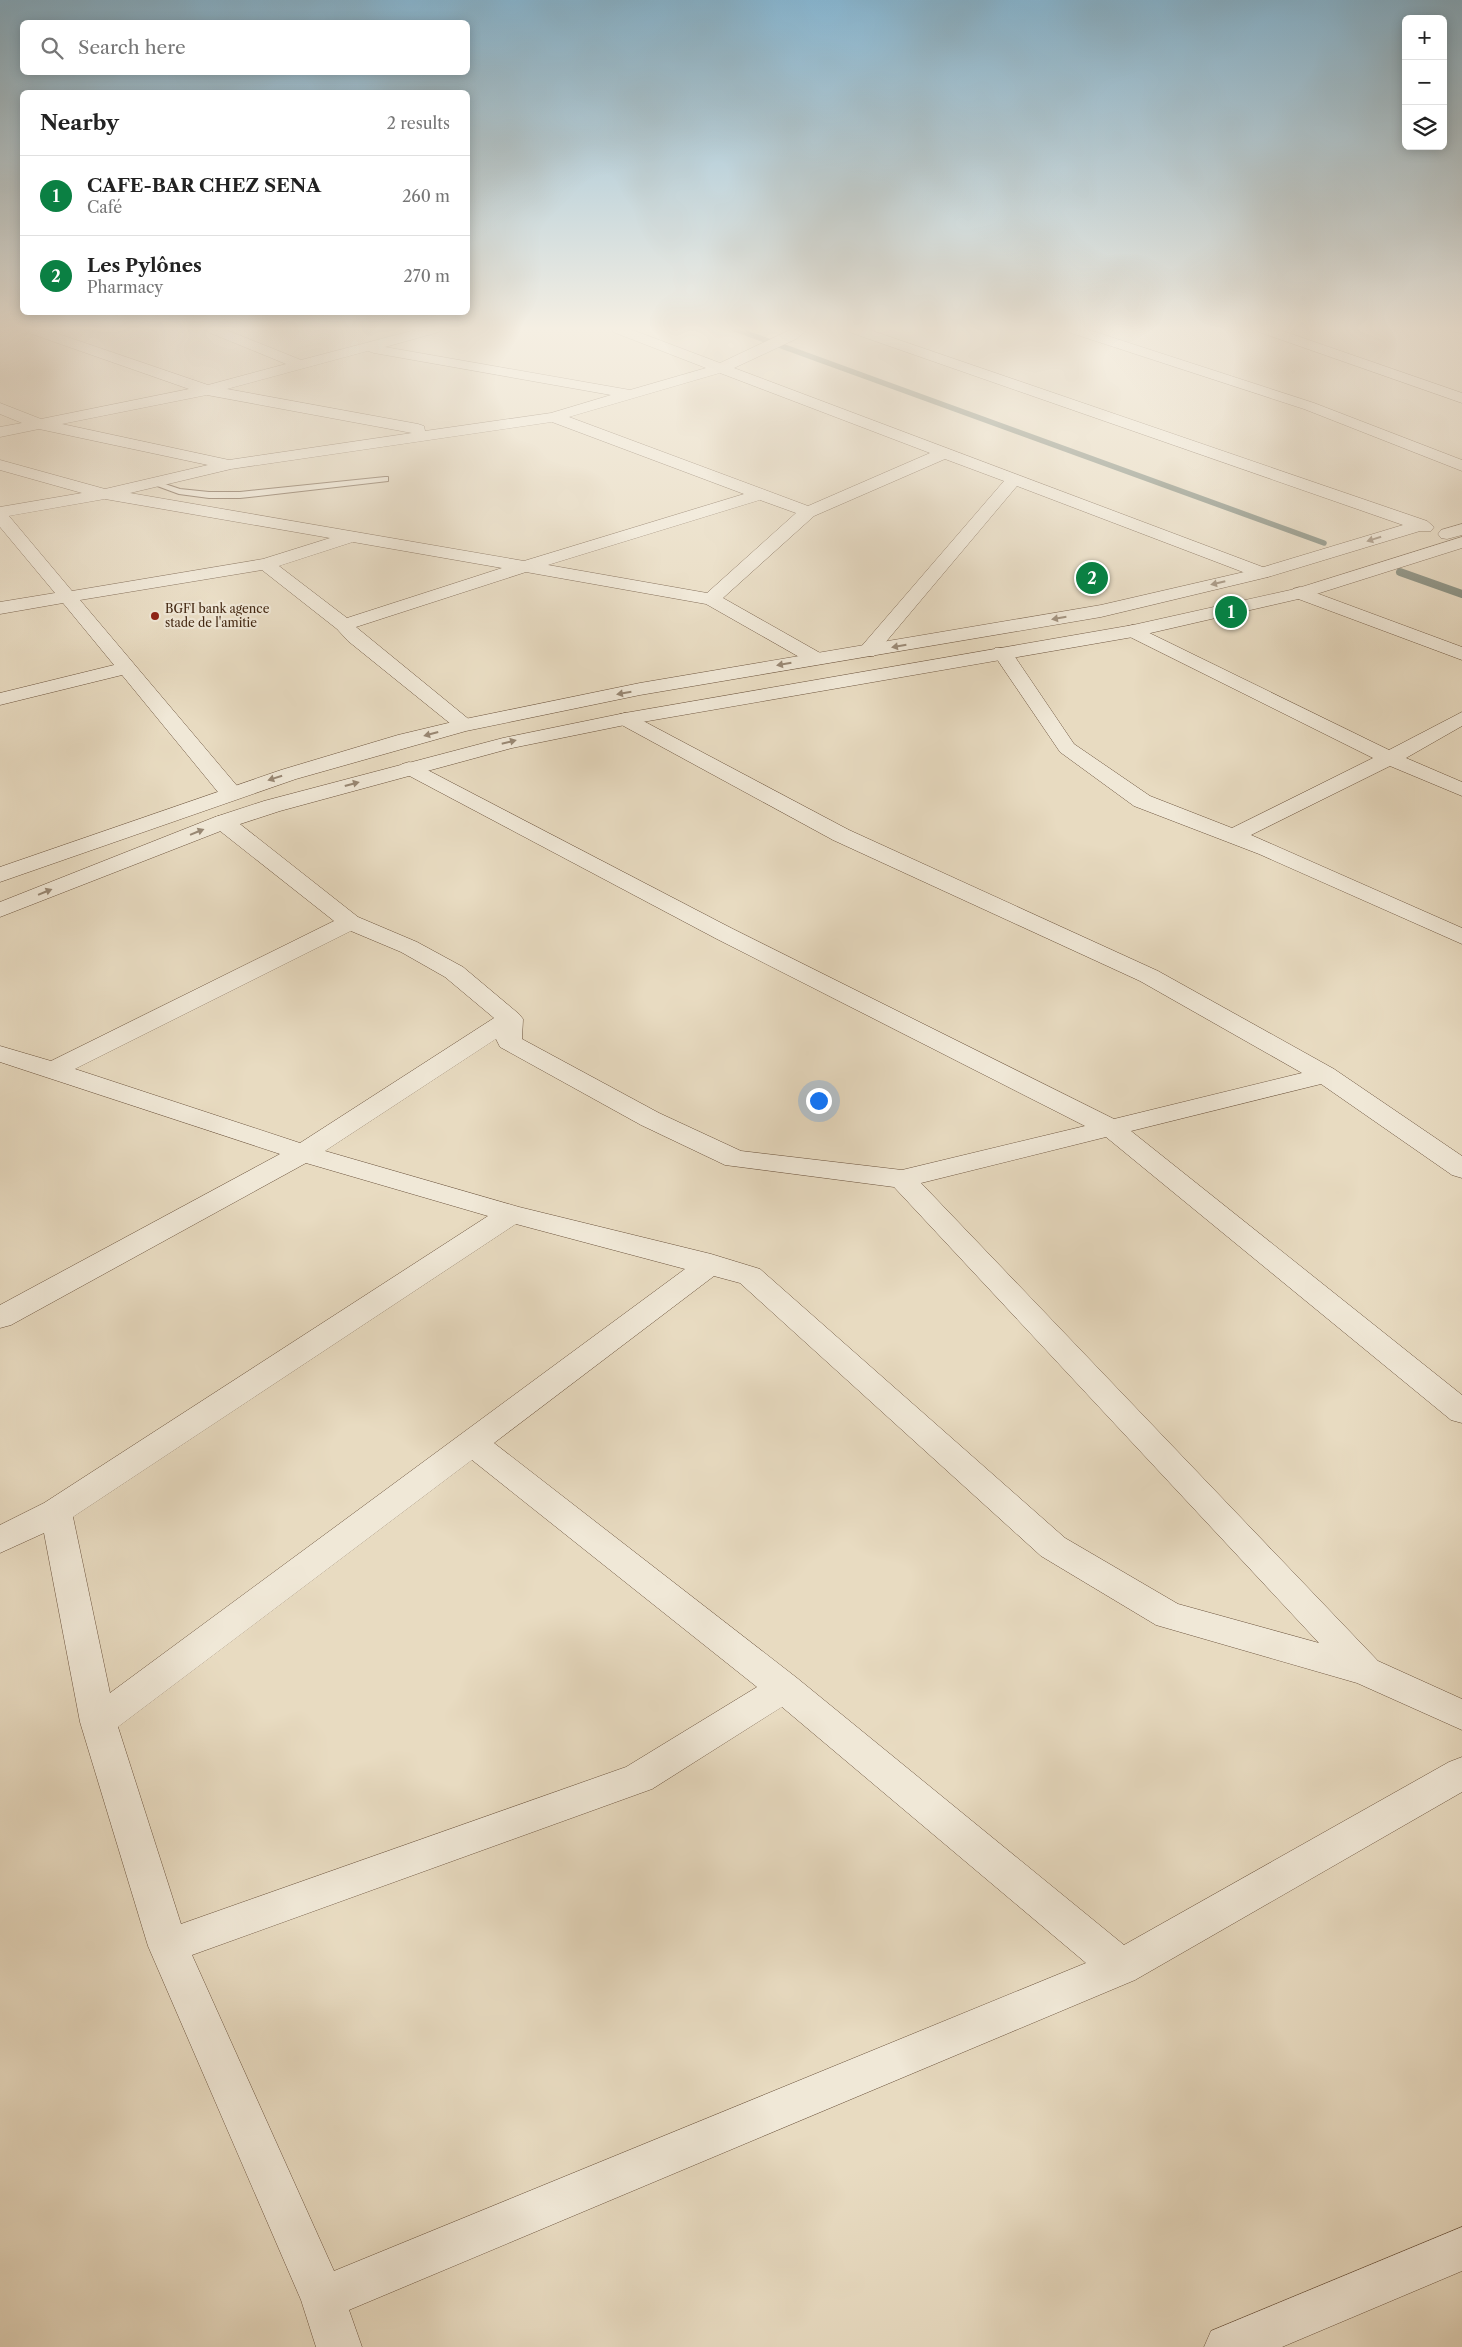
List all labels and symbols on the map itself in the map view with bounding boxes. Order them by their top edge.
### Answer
one-way arrow [1367,536,1382,544]
pin: 2 [1076,559,1108,597]
one-way arrow [1210,579,1225,587]
pin: 1 [1215,593,1247,631]
place label: BGFI bank agence stade de l'amitie [165,601,270,630]
marker: BGFI bank agence stade de l'amitie [149,610,161,622]
one-way arrow [1051,615,1067,623]
one-way arrow [891,643,907,651]
one-way arrow [776,660,792,668]
one-way arrow [616,690,632,698]
one-way arrow [424,730,439,738]
one-way arrow [501,738,516,746]
one-way arrow [267,774,282,782]
one-way arrow [344,780,359,788]
one-way arrow [189,828,204,835]
one-way arrow [38,888,53,896]
your location [806,1088,832,1114]

